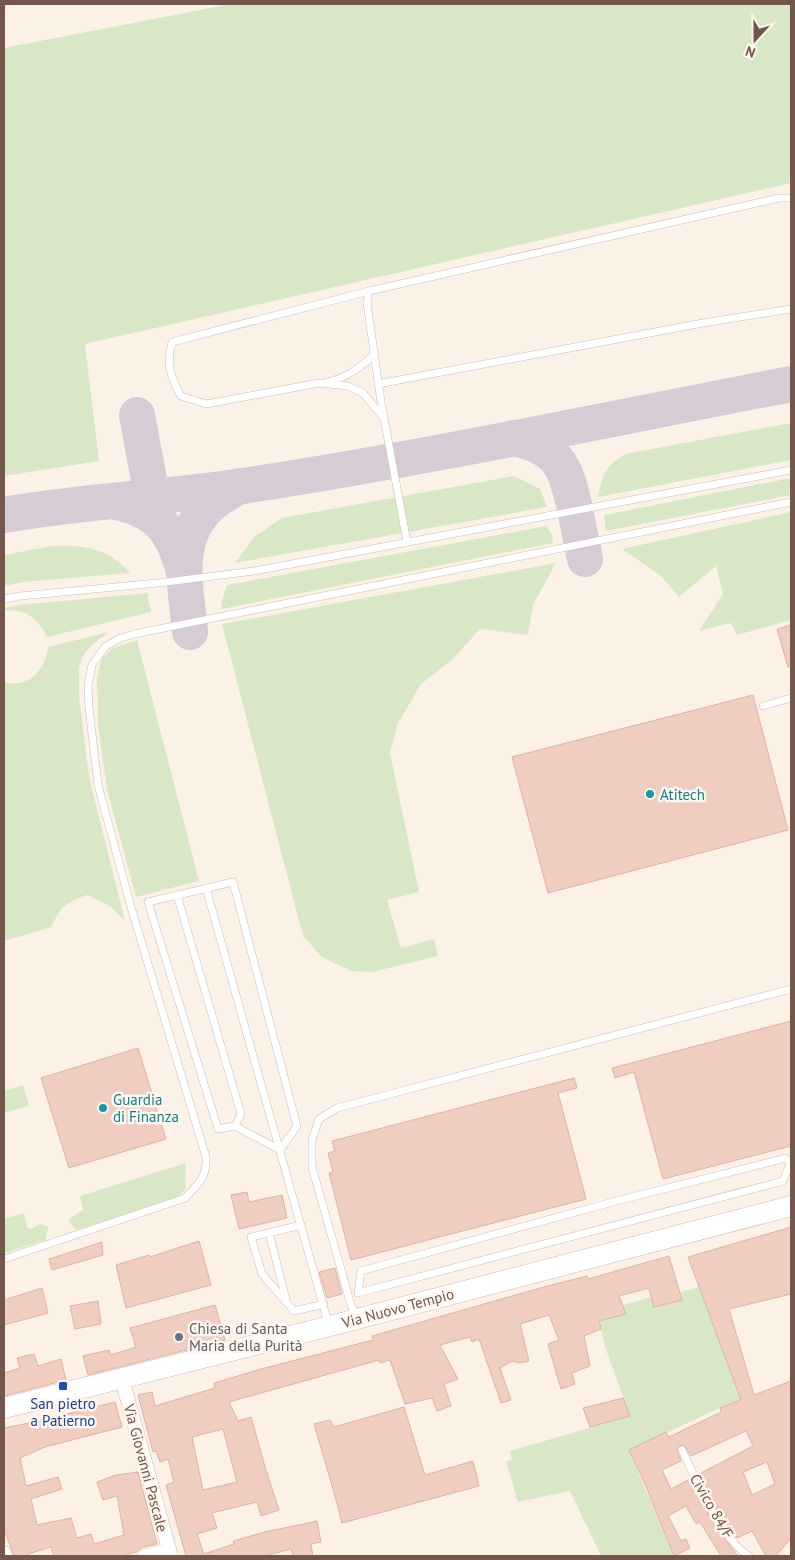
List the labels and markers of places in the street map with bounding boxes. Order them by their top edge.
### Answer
place label: Atitech [660,785,705,804]
marker: Atitech [644,788,656,800]
place label: Guardia di Finanza [113,1090,179,1126]
marker: Guardia di Finanza [97,1102,109,1114]
place label: Chiesa di Santa Maria della Purità [189,1319,302,1355]
marker: Chiesa di Santa Maria della Purità [173,1331,185,1343]
marker: San pietro a Patierno [57,1380,69,1392]
place label: San pietro a Patierno [30,1394,96,1430]

